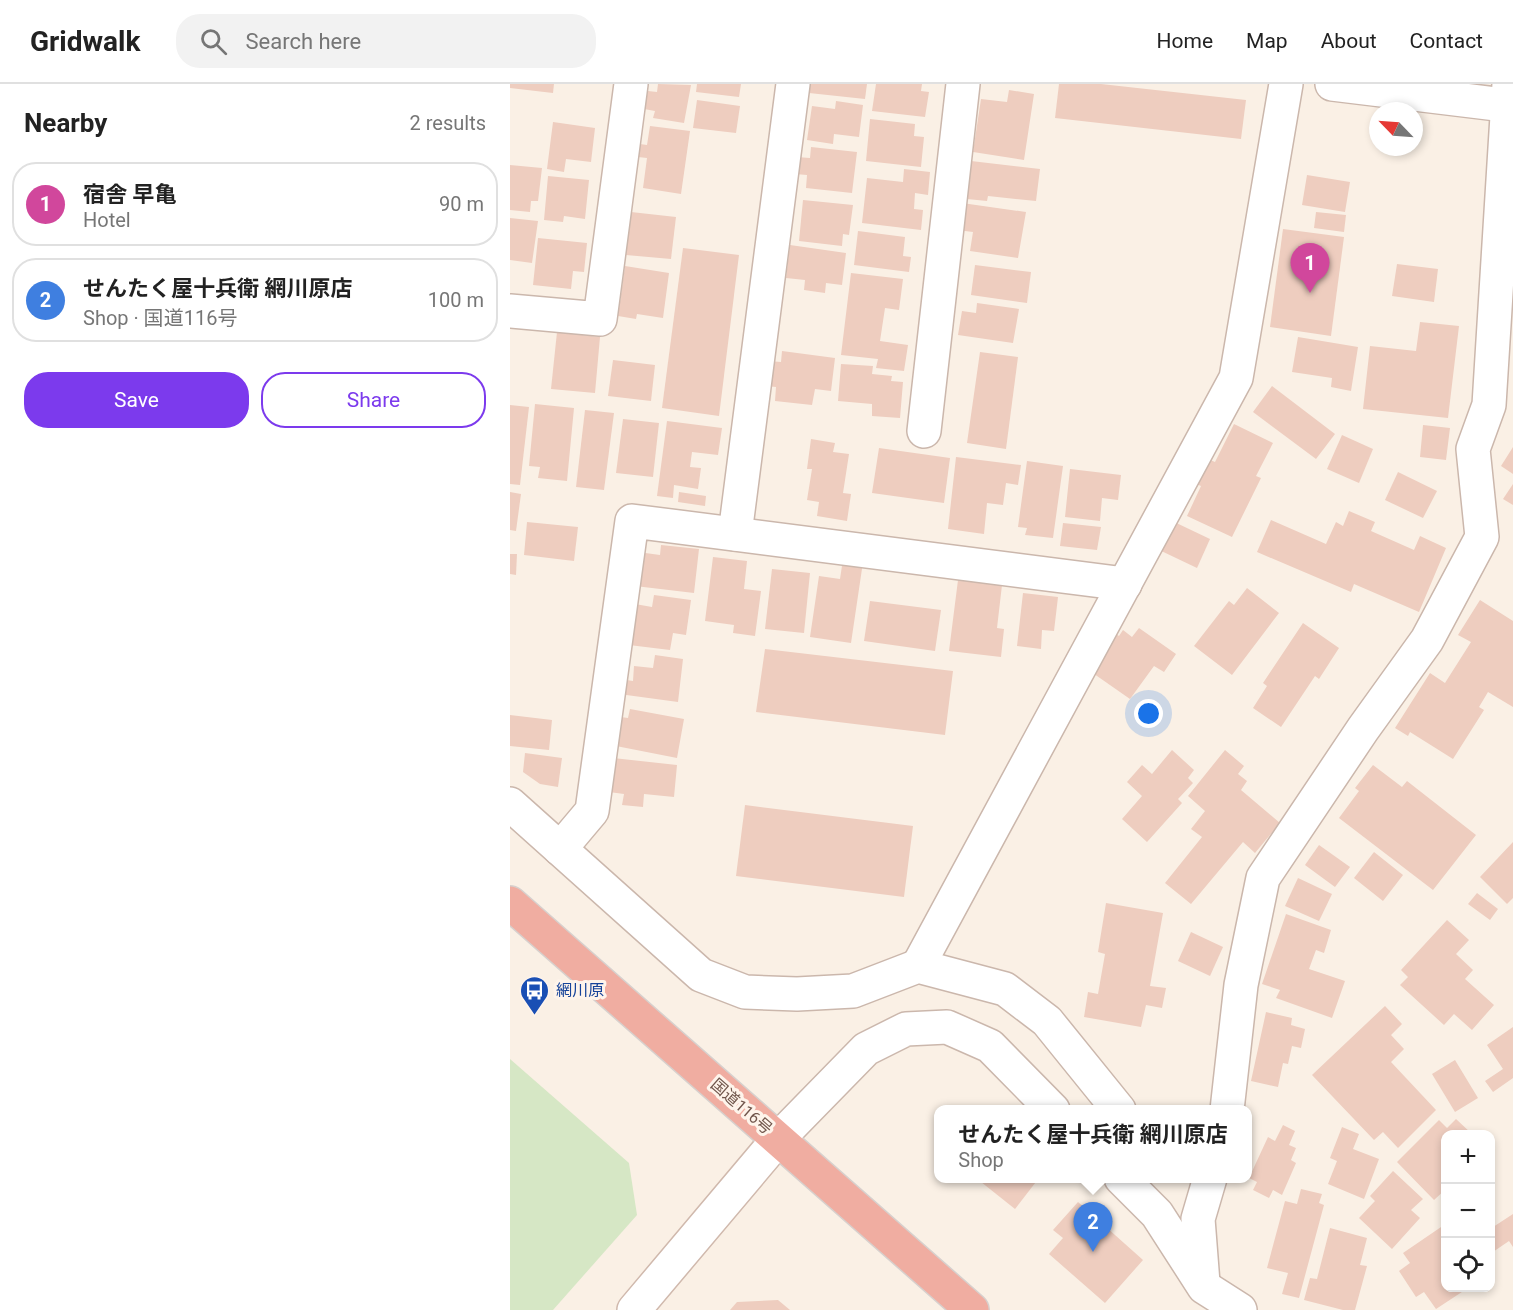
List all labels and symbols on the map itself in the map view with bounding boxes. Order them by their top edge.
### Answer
north arrow [1369,102,1423,156]
pin: 1 [1290,244,1330,293]
your location [1134,699,1163,728]
bus stop icon: 網川原 [519,974,551,1016]
place label: 網川原 [556,981,604,1000]
street label: 国道116号 [707,1075,776,1138]
pin: 2 [1074,1202,1112,1252]

